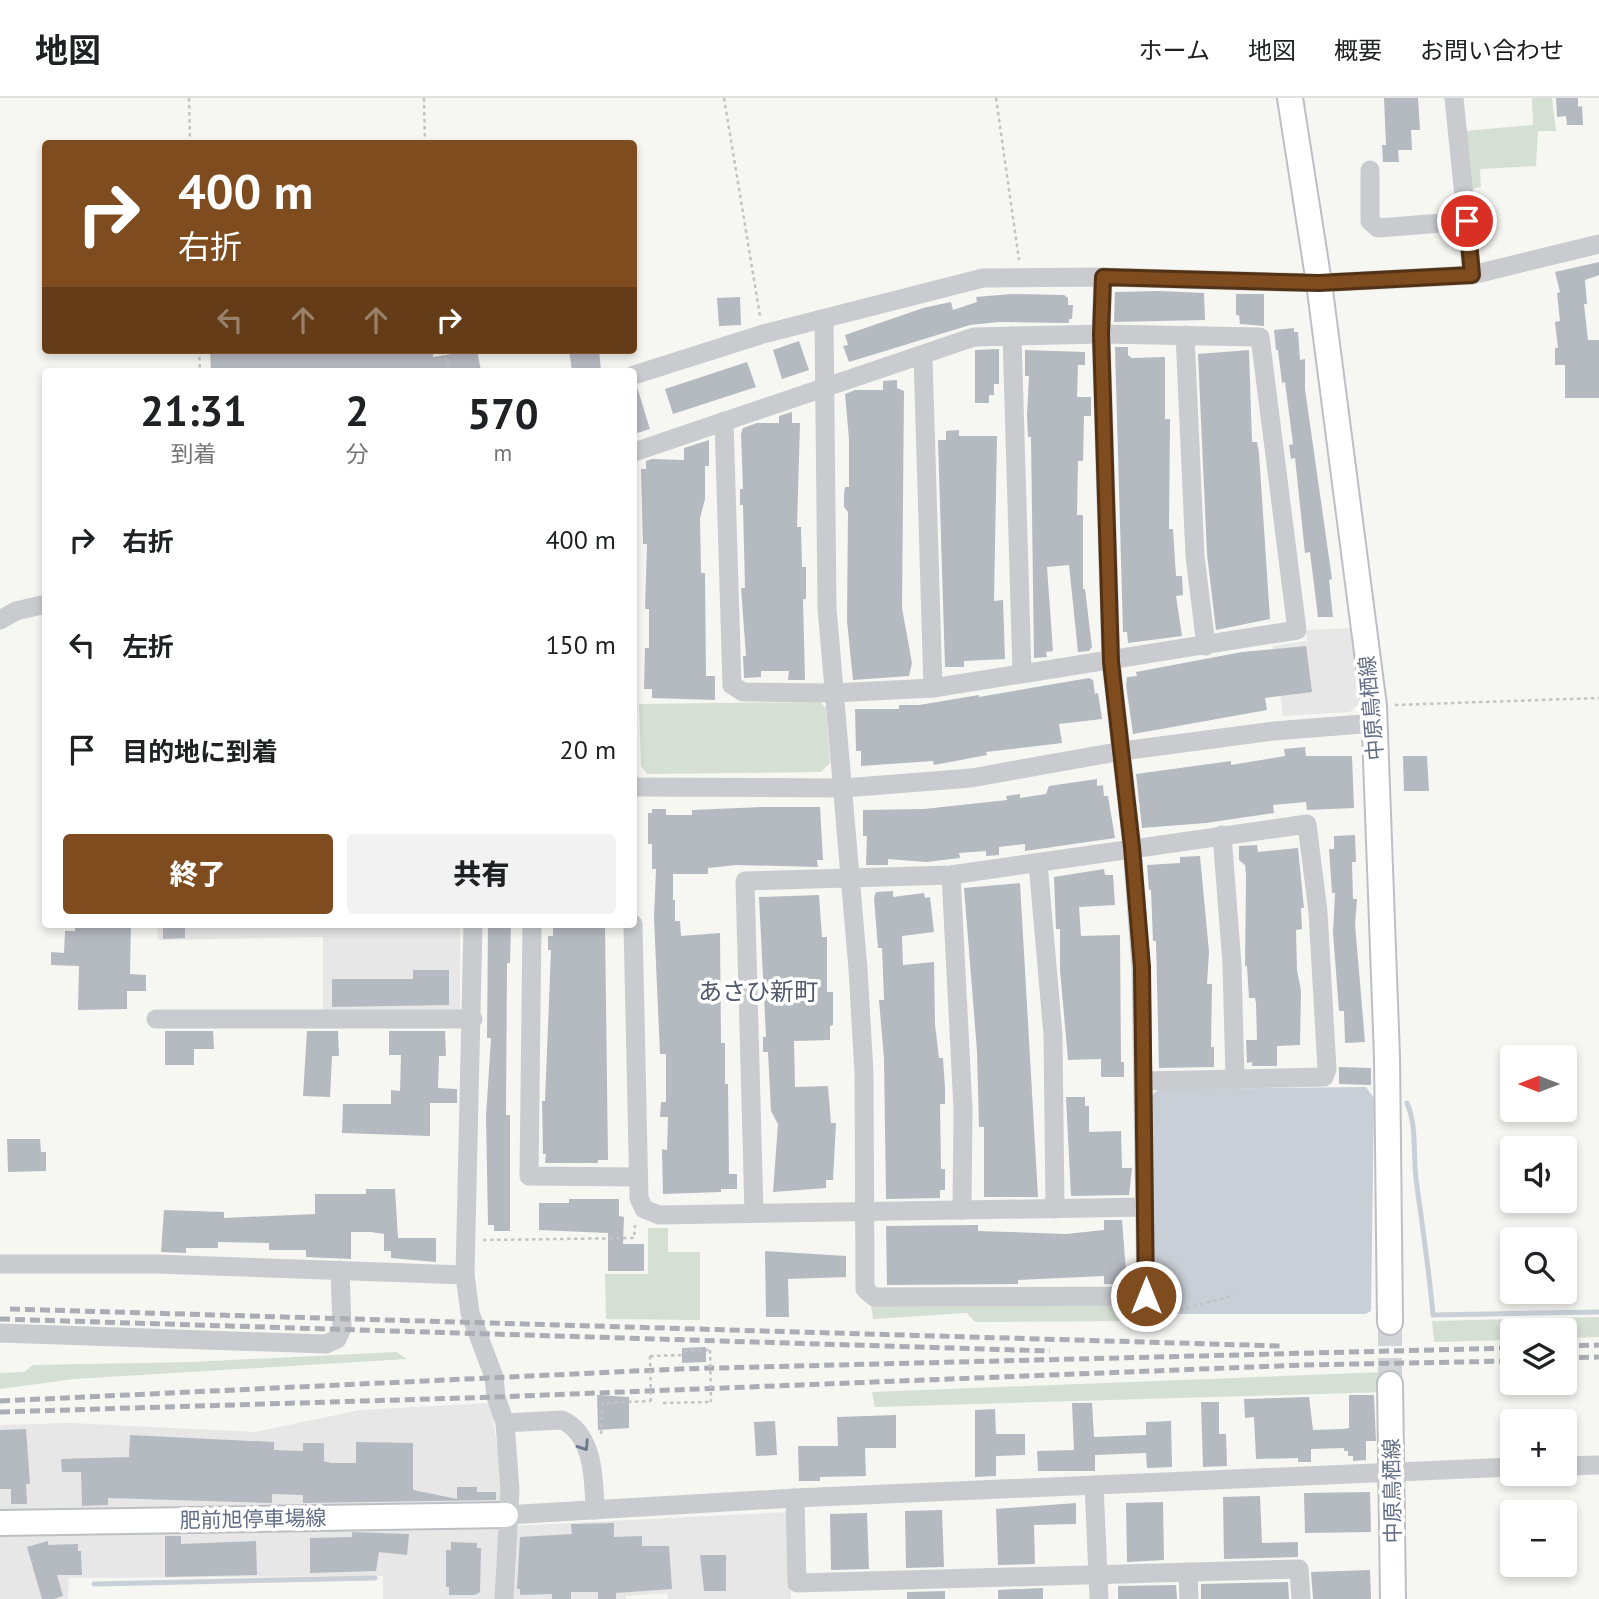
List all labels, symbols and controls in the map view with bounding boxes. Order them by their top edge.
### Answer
text: 地図 [35,28,101,71]
text: ホーム [1139,35,1210,66]
text: 地図 [1248,35,1296,66]
text: 概要 [1334,35,1382,66]
text: お問い合わせ [1420,35,1564,66]
text: 400 m [178,159,313,223]
icon: right [63,168,154,259]
pin [1437,191,1497,251]
icon: arrive [1448,202,1486,240]
text: 右折 [178,225,242,267]
icon: left [211,301,249,339]
icon: ahead [284,301,322,339]
icon: ahead [357,301,395,339]
icon: right [430,301,468,339]
text: 21:31 [140,383,247,438]
text: 2 [345,383,369,438]
text: 570 [467,386,539,441]
text: m [494,438,512,467]
text: 到着 [171,439,217,468]
text: 分 [346,439,369,468]
icon: right [63,521,101,559]
text: 400 m [545,523,616,556]
text: 右折 [122,525,174,558]
icon: left [63,626,101,664]
text: 150 m [545,628,616,661]
text: 左折 [122,630,174,663]
street label: 中原鳥栖線 [1353,655,1389,761]
icon: arrive [63,731,101,769]
text: 20 m [560,733,616,766]
text: 目的地に到着 [122,735,278,768]
button: 終了 [63,834,333,914]
button: 共有 [347,834,616,914]
district label: あさひ新町 [698,976,818,1007]
north arrow [1500,1045,1577,1122]
map controls [1500,1045,1577,1577]
button: sound [1500,1136,1577,1213]
button: search [1500,1227,1577,1304]
position arrow [1109,1259,1183,1333]
button: layers [1500,1318,1577,1395]
button: + [1500,1409,1577,1486]
one-way arrow [576,1438,589,1451]
street label: 中原鳥栖線 [1378,1438,1406,1544]
button: − [1500,1500,1577,1577]
street label: 肥前旭停車場線 [179,1504,327,1534]

